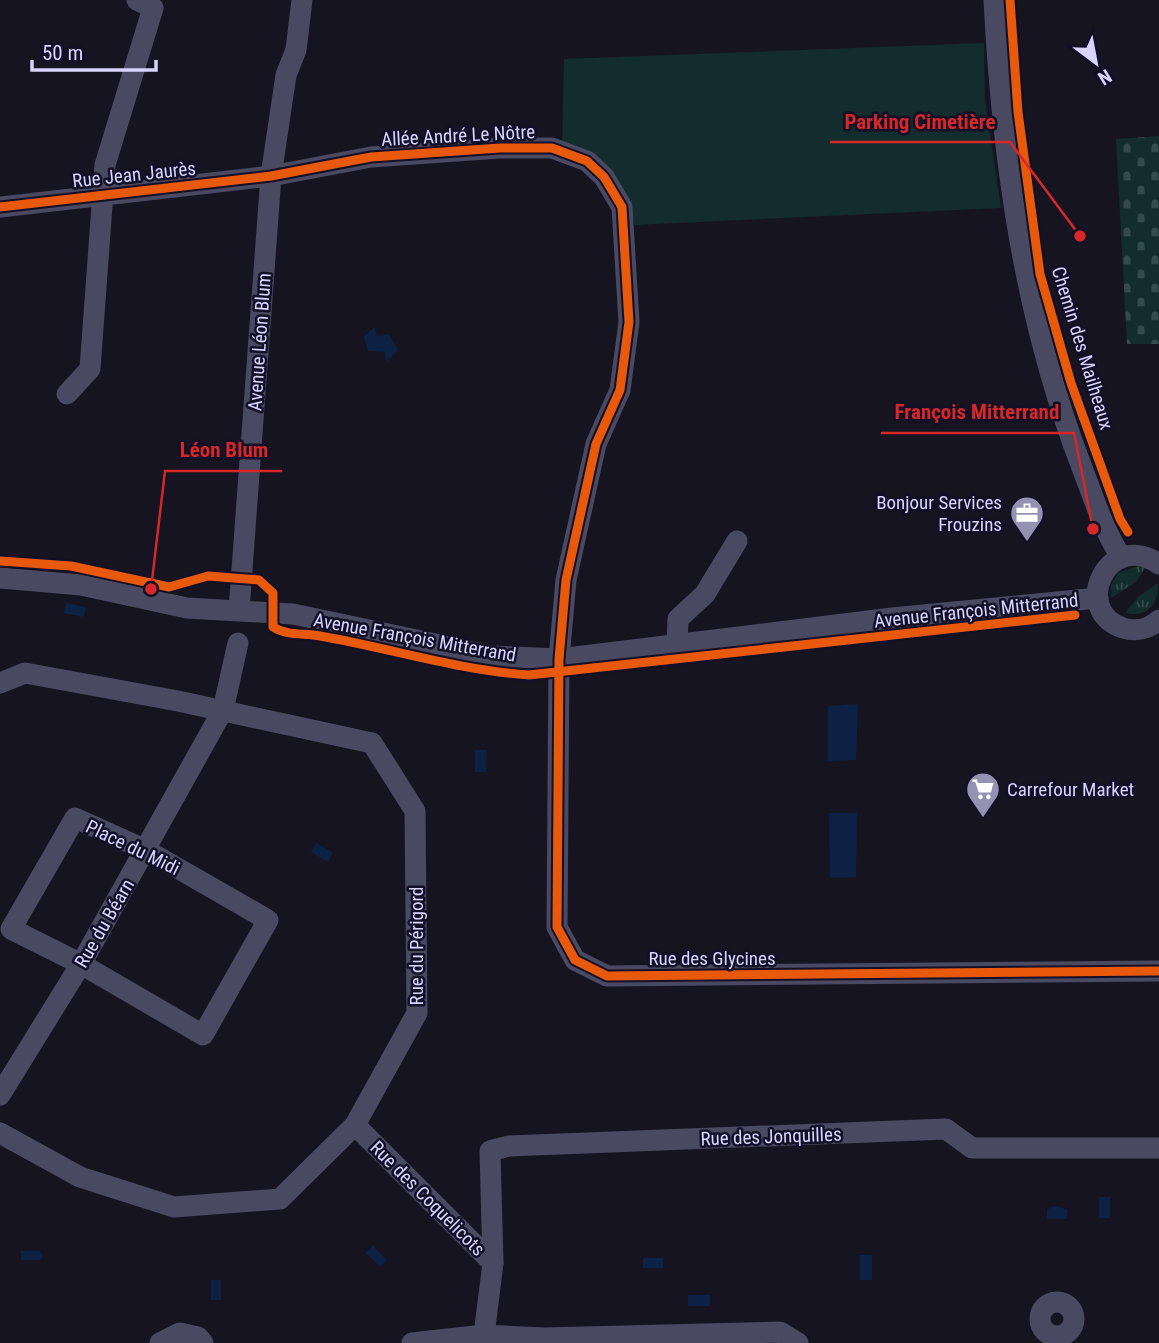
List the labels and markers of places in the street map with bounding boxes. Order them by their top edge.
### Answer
callout: Parking Cimetière [830,100,1010,142]
callout: François Mitterrand [881,391,1074,433]
callout: Léon Blum [165,429,282,471]
place label: Bonjour Services Frouzins [876,491,1002,536]
office icon: Bonjour Services Frouzins [1008,494,1046,543]
supermarket icon: Carrefour Market [964,770,1002,819]
place label: Carrefour Market [1007,778,1134,801]

